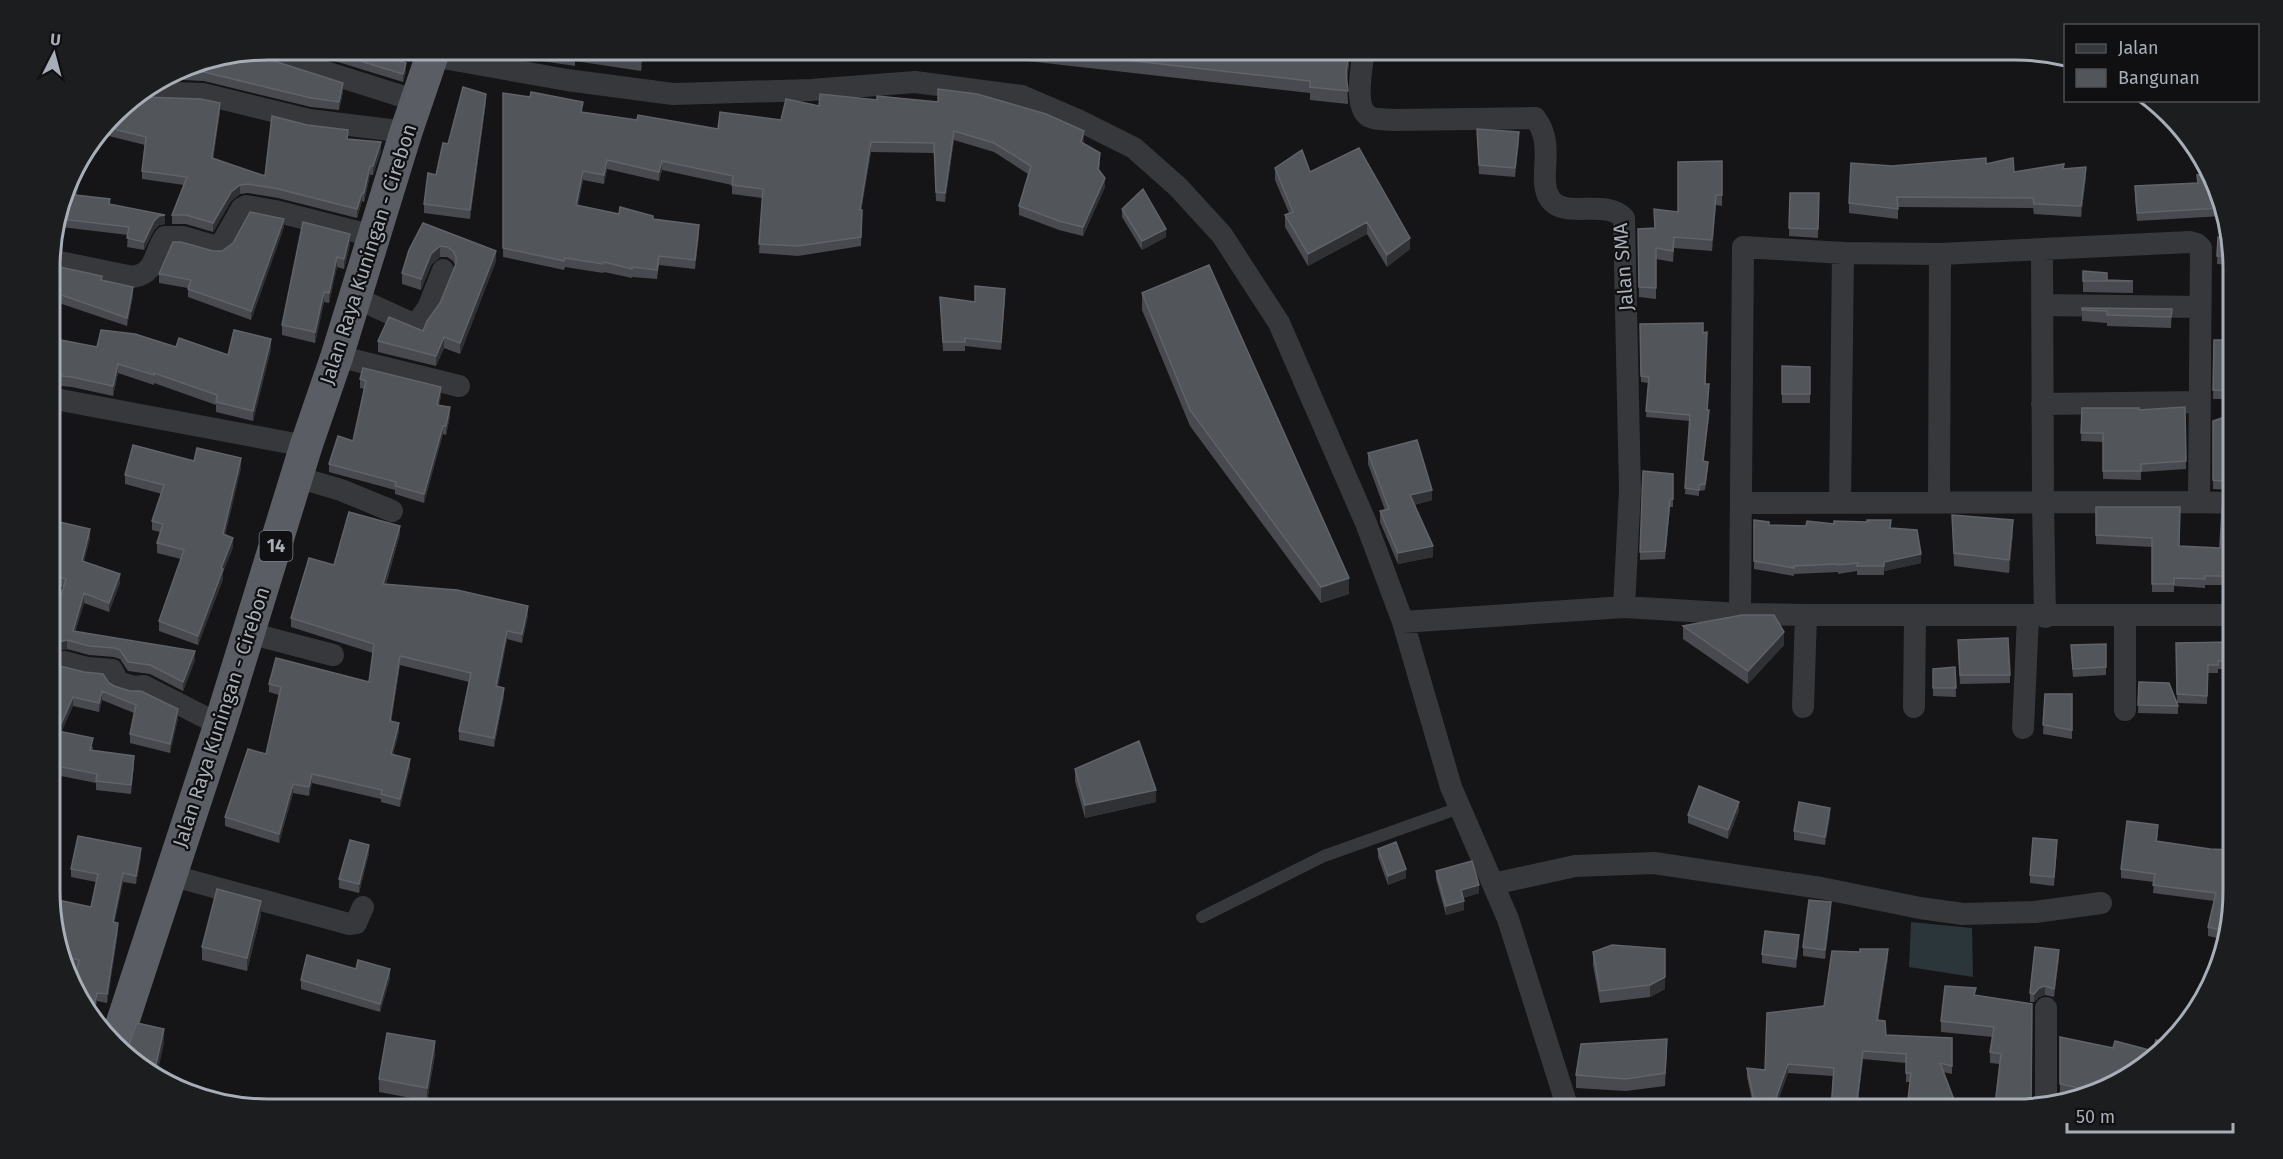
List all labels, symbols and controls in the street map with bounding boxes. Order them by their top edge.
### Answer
north arrow [24,24,84,84]
legend [2064,24,2259,102]
text: U [49,30,62,50]
text: Jalan [2118,37,2159,59]
text: Bangunan [2118,67,2200,89]
street label: Jalan Raya Kuningan - Cirebon [315,121,421,387]
street label: Jalan SMA [1608,222,1638,312]
road number: 14 [260,531,292,561]
street label: Jalan Raya Kuningan - Cirebon [168,584,274,850]
scale bar [2067,1096,2234,1134]
text: 50 m [2076,1106,2115,1128]

